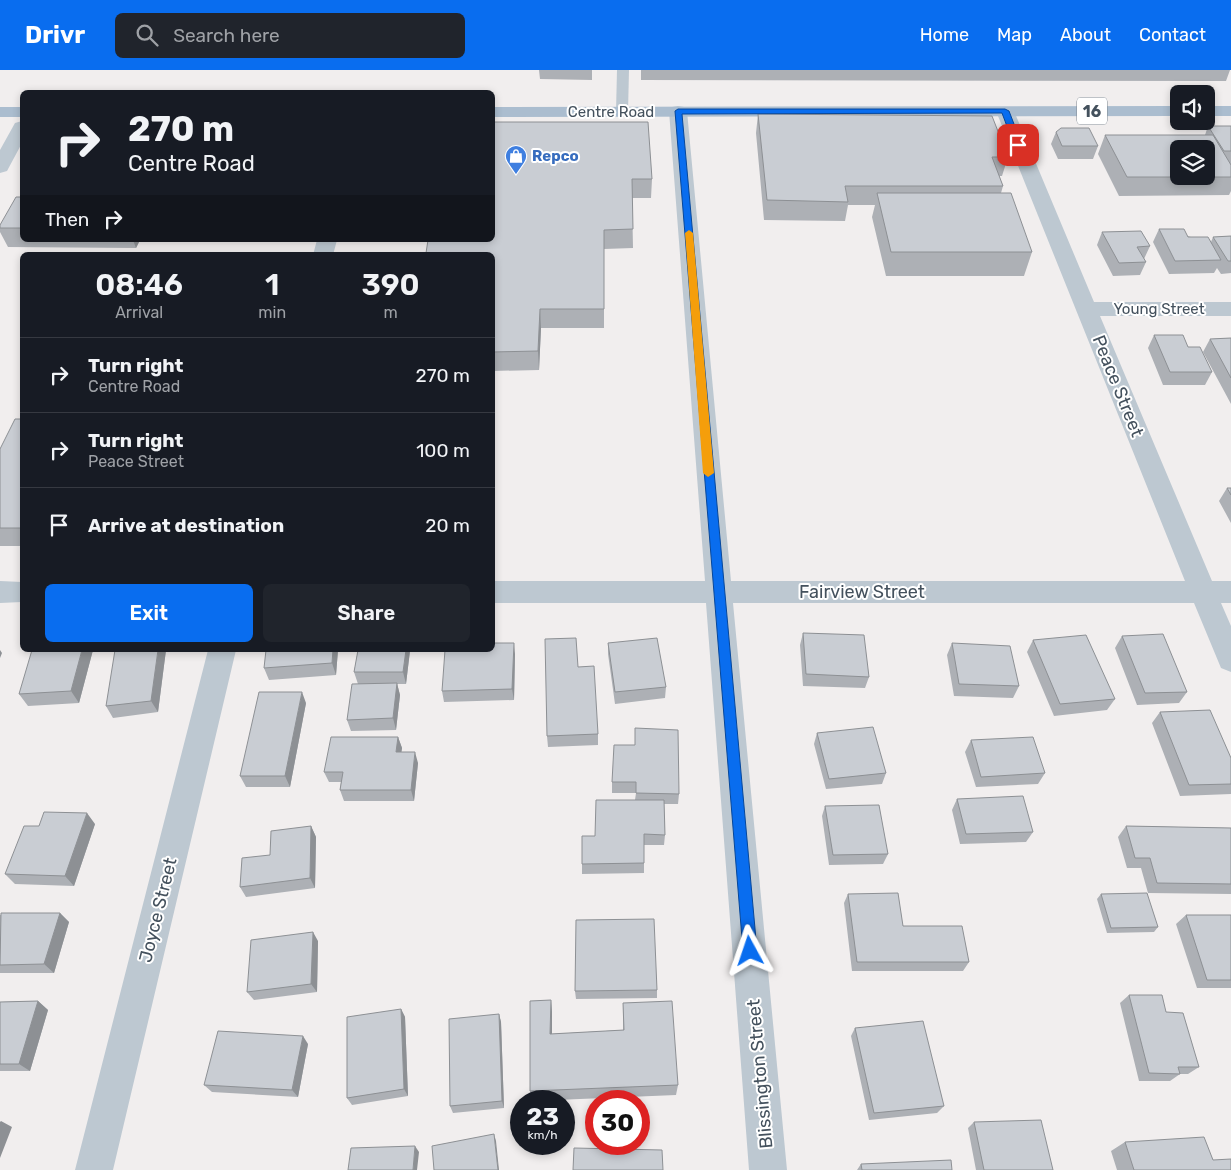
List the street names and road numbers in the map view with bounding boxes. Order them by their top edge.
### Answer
road number: 16 [1077,97,1107,124]
street label: Centre Road [568,103,654,121]
street label: Young Street [1113,300,1205,318]
street label: Peace Street [1088,332,1148,440]
street label: Fairview Street [799,581,925,603]
street label: Joyce Street [134,855,182,965]
street label: Blissington Street [743,998,777,1150]

